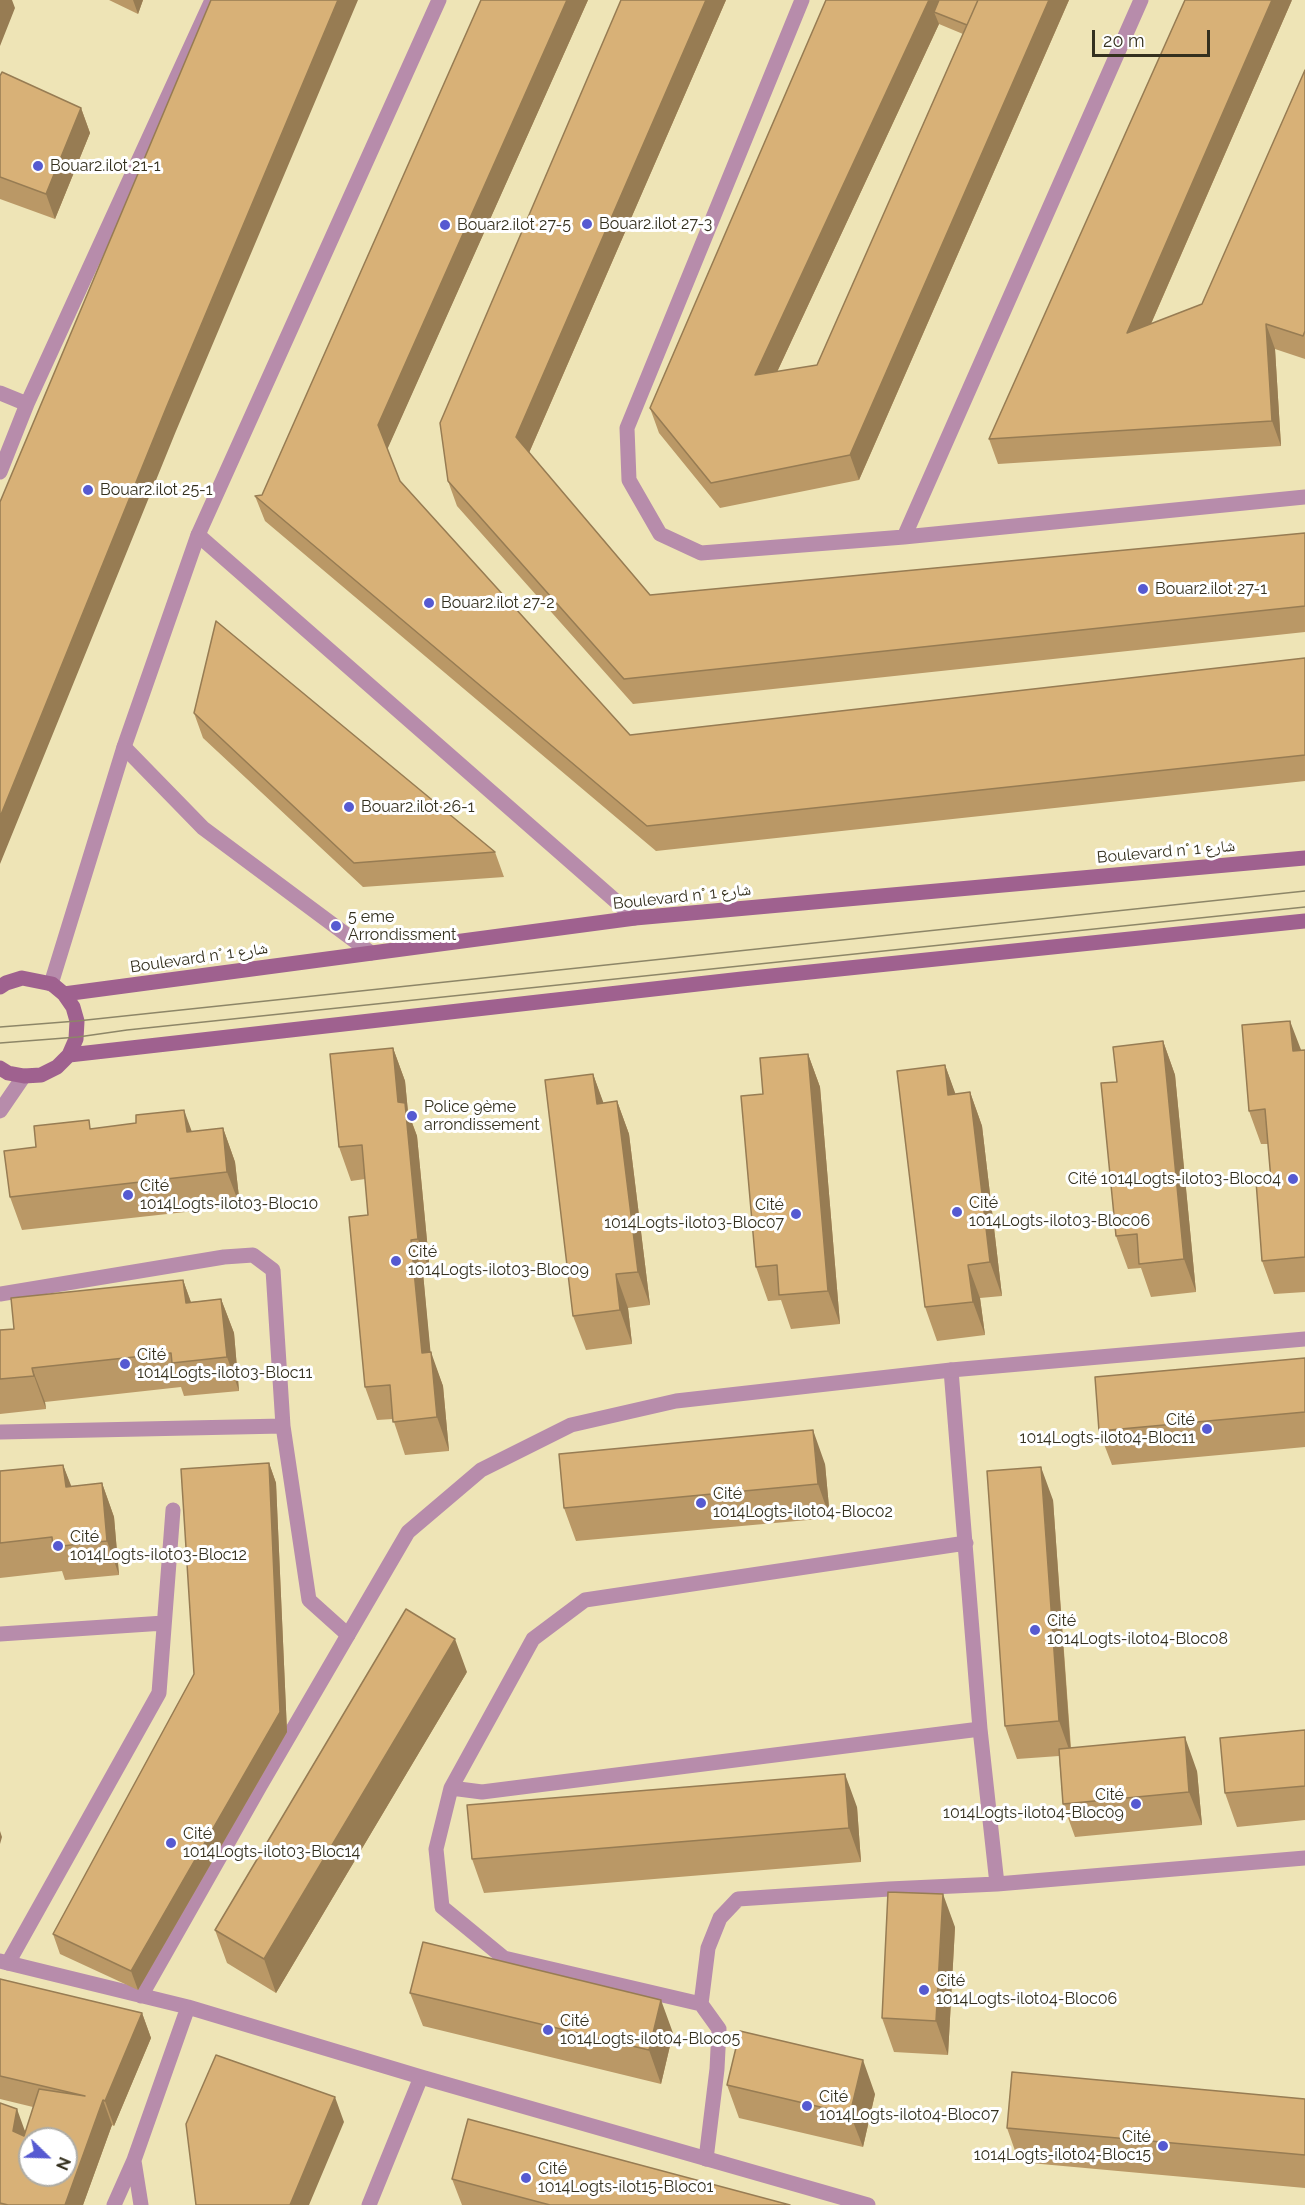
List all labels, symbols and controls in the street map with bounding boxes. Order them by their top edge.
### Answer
scale bar [1095,18,1214,56]
text: 20 m [1103,30,1145,51]
place label: Bouar2.ilot 21-1 [50,156,161,176]
marker: Bouar2.ilot 21-1 [31,159,45,173]
place label: Bouar2.ilot 27-3 [599,214,712,234]
place label: Bouar2.ilot 27-5 [457,215,571,235]
marker: Bouar2.ilot 27-3 [580,217,594,231]
marker: Bouar2.ilot 27-5 [438,218,452,232]
place label: Bouar2.ilot 25-1 [100,480,213,500]
marker: Bouar2.ilot 25-1 [81,483,95,497]
place label: Bouar2.ilot 27-1 [1155,579,1267,599]
marker: Bouar2.ilot 27-1 [1136,582,1150,596]
place label: Bouar2.ilot 27-2 [441,593,555,613]
marker: Bouar2.ilot 27-2 [422,596,436,610]
place label: Bouar2.ilot 26-1 [361,797,475,817]
marker: Bouar2.ilot 26-1 [342,800,356,814]
street label: Boulevard n° شارع 1 [1096,836,1236,868]
street label: Boulevard n° شارع 1 [612,880,752,914]
place label: 5 eme Arrondissment [348,907,456,945]
marker: 5 eme Arrondissment [329,919,343,933]
street label: Boulevard n° شارع 1 [129,939,269,977]
place label: Police 9ème arrondissement [424,1097,540,1135]
marker: Police 9ème arrondissement [405,1109,419,1123]
place label: Cité 1014Logts-ilot03-Bloc04 [1068,1169,1281,1189]
marker: Cité 1014Logts-ilot03-Bloc04 [1286,1172,1300,1186]
place label: Cité 1014Logts-ilot03-Bloc10 [140,1176,318,1214]
marker: Cité 1014Logts-ilot03-Bloc10 [121,1188,135,1202]
place label: Cité 1014Logts-ilot03-Bloc06 [969,1193,1150,1231]
place label: Cité 1014Logts-ilot03-Bloc07 [604,1195,784,1233]
marker: Cité 1014Logts-ilot03-Bloc06 [950,1205,964,1219]
marker: Cité 1014Logts-ilot03-Bloc07 [789,1207,803,1221]
place label: Cité 1014Logts-ilot03-Bloc09 [408,1242,589,1280]
marker: Cité 1014Logts-ilot03-Bloc09 [389,1254,403,1268]
place label: Cité 1014Logts-ilot03-Bloc11 [137,1345,312,1383]
marker: Cité 1014Logts-ilot03-Bloc11 [118,1357,132,1371]
place label: Cité 1014Logts-ilot04-Bloc11 [1020,1410,1195,1448]
marker: Cité 1014Logts-ilot04-Bloc11 [1200,1422,1214,1436]
place label: Cité 1014Logts-ilot04-Bloc02 [713,1484,893,1522]
marker: Cité 1014Logts-ilot04-Bloc02 [694,1496,708,1510]
place label: Cité 1014Logts-ilot03-Bloc12 [70,1527,247,1565]
marker: Cité 1014Logts-ilot03-Bloc12 [51,1539,65,1553]
place label: Cité 1014Logts-ilot04-Bloc08 [1047,1611,1228,1649]
marker: Cité 1014Logts-ilot04-Bloc08 [1028,1623,1042,1637]
place label: Cité 1014Logts-ilot04-Bloc09 [943,1785,1124,1823]
marker: Cité 1014Logts-ilot04-Bloc09 [1129,1797,1143,1811]
place label: Cité 1014Logts-ilot03-Bloc14 [183,1824,360,1862]
marker: Cité 1014Logts-ilot03-Bloc14 [164,1836,178,1850]
place label: Cité 1014Logts-ilot04-Bloc06 [936,1971,1117,2009]
marker: Cité 1014Logts-ilot04-Bloc06 [917,1983,931,1997]
place label: Cité 1014Logts-ilot04-Bloc05 [560,2011,740,2049]
marker: Cité 1014Logts-ilot04-Bloc05 [541,2023,555,2037]
place label: Cité 1014Logts-ilot04-Bloc07 [819,2087,999,2125]
marker: Cité 1014Logts-ilot04-Bloc07 [800,2099,814,2113]
north arrow [18,2127,78,2187]
place label: Cité 1014Logts-ilot04-Bloc15 [974,2127,1151,2165]
marker: Cité 1014Logts-ilot04-Bloc15 [1156,2139,1170,2153]
text: N [52,2154,74,2173]
place label: Cité 1014Logts-ilot15-Bloc01 [538,2159,713,2197]
marker: Cité 1014Logts-ilot15-Bloc01 [519,2171,533,2185]

